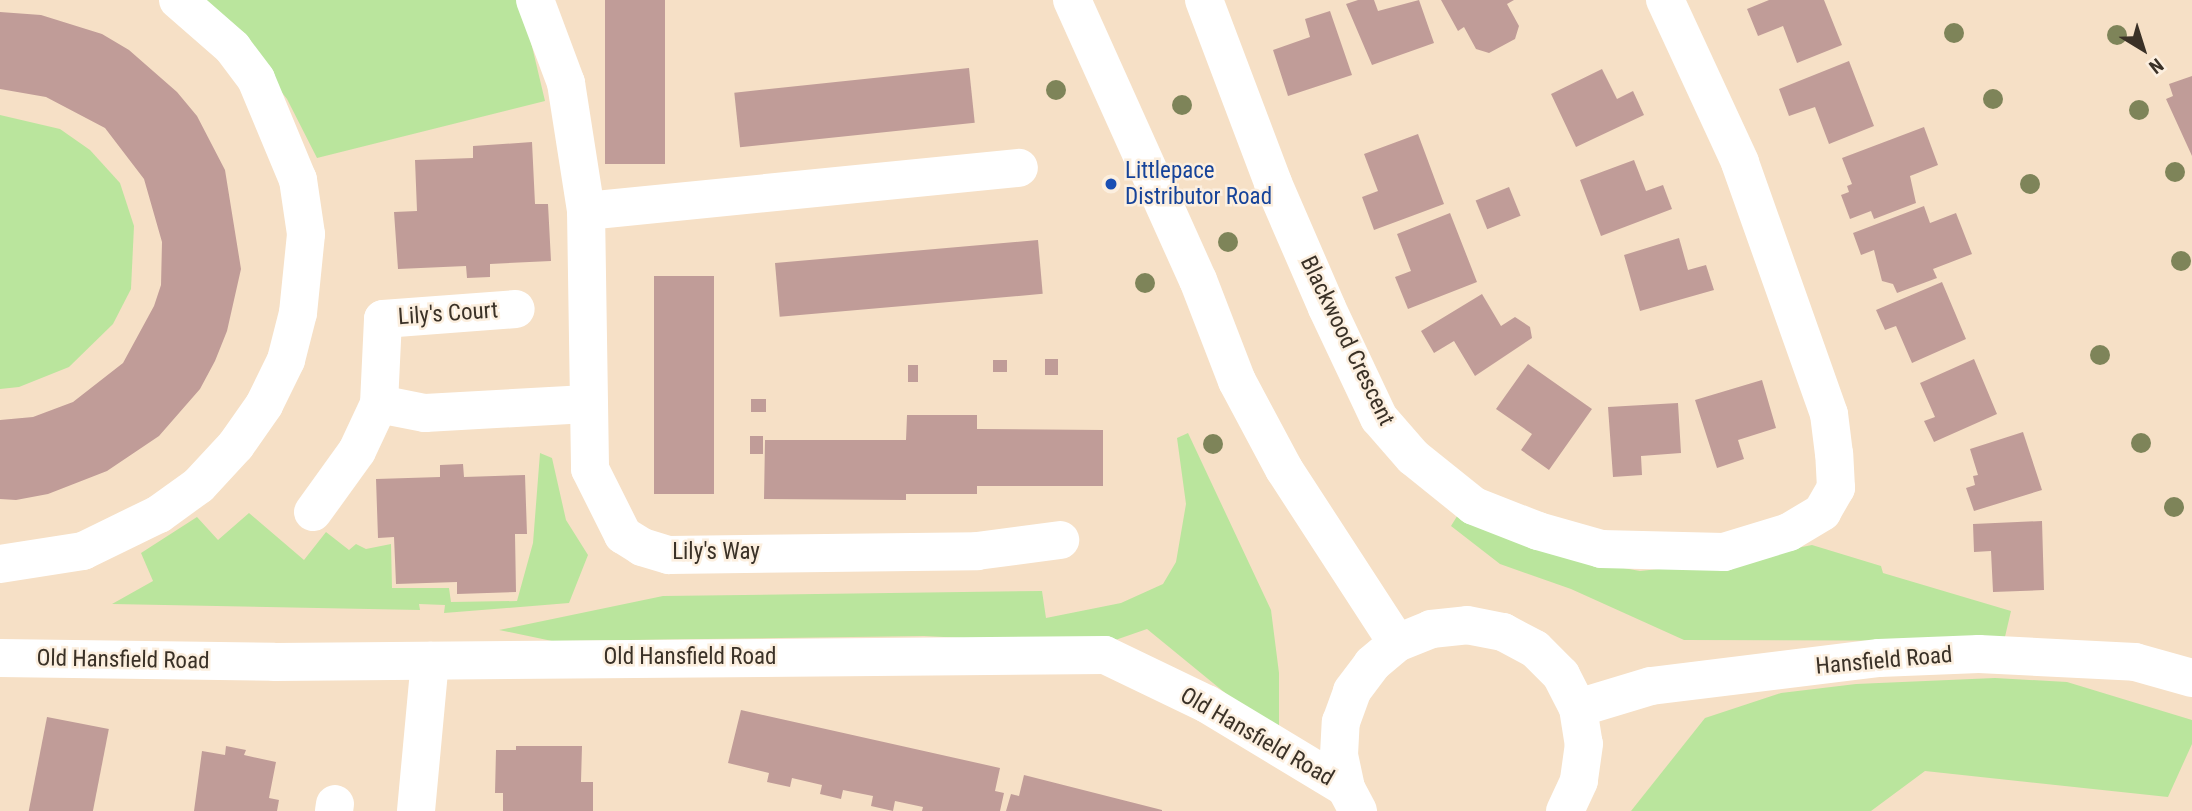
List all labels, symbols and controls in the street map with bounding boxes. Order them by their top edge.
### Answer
north arrow [2108,14,2178,84]
text: N [2145,53,2168,79]
place label: Littlepace Distributor Road [1125,157,1272,211]
marker: Littlepace Distributor Road [1103,176,1119,192]
street label: Blackwood Crescent [1294,252,1400,430]
street label: Lily's Court [397,297,499,331]
street label: Lily's Way [672,538,760,566]
street label: Hansfield Road [1815,641,1953,681]
street label: Old Hansfield Road [604,643,776,671]
street label: Old Hansfield Road [36,645,210,675]
street label: Old Hansfield Road [1175,682,1339,792]

